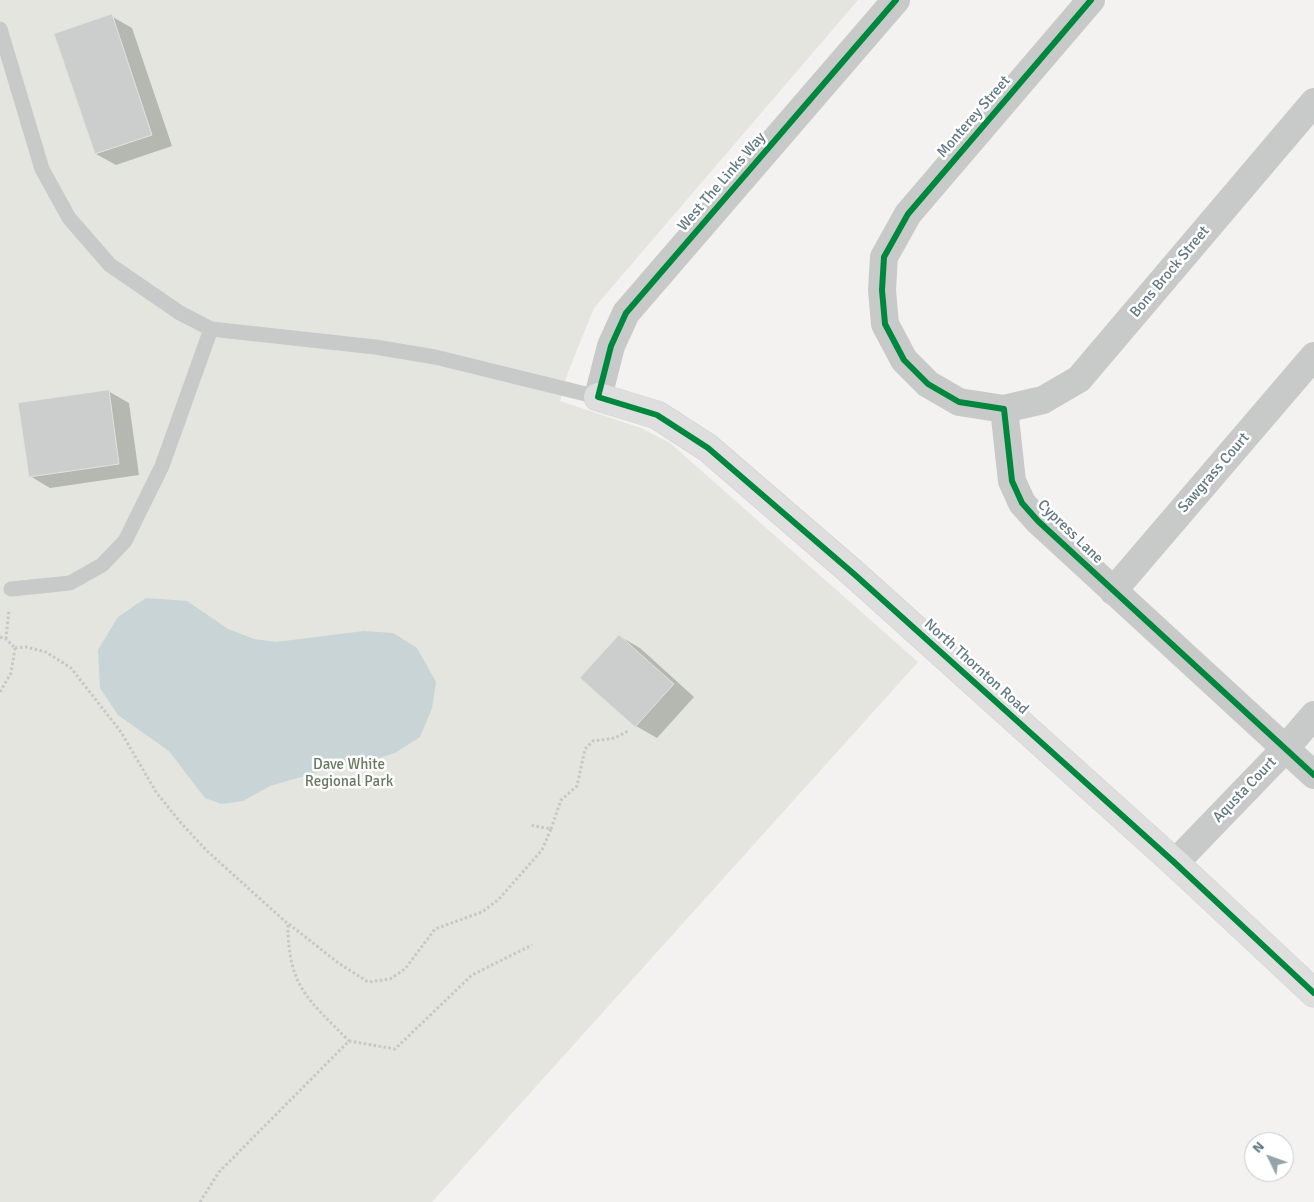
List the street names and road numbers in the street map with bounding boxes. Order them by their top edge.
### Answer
street label: Monterey Street [934,72,1014,162]
street label: West The Links Way [674,129,770,235]
street label: Bons Brock Street [1127,223,1213,321]
street label: Sawgrass Court [1174,429,1254,517]
street label: Cypress Lane [1033,496,1107,568]
street label: North Thornton Road [920,615,1032,719]
street label: Aqusta Court [1209,754,1281,826]

